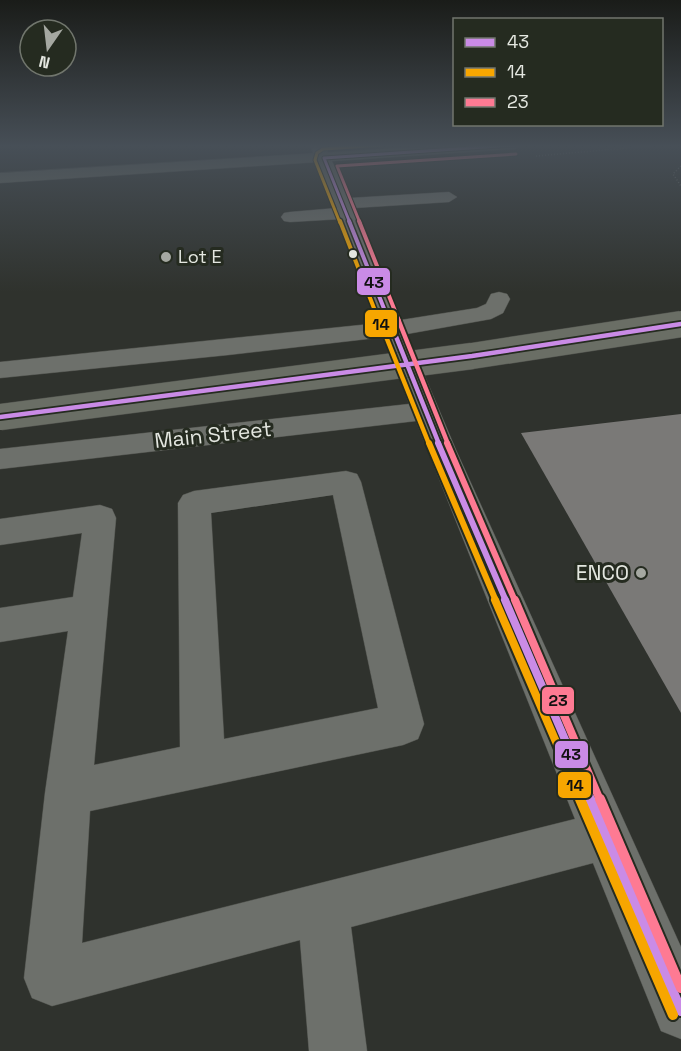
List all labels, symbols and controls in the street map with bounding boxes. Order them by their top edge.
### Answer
north arrow [18,18,78,78]
legend [453,18,663,126]
text: 43 [507,30,529,53]
text: N [37,51,52,74]
text: 14 [507,60,526,83]
text: 23 [507,90,529,113]
place label: Lot E [178,245,222,268]
unlabelled marker [347,248,359,260]
marker: Lot E [159,250,173,264]
line badge: 43 [356,267,391,296]
text: 43 [364,272,384,293]
line badge: 14 [364,309,398,338]
text: 14 [372,314,390,335]
street label: Main Street [153,415,273,454]
place label: ENCO [576,559,629,586]
marker: ENCO [634,566,648,580]
line badge: 23 [541,686,575,715]
text: 23 [548,690,568,711]
line badge: 43 [554,740,589,769]
text: 43 [561,744,581,765]
line badge: 14 [557,771,592,799]
text: 14 [566,775,584,796]

